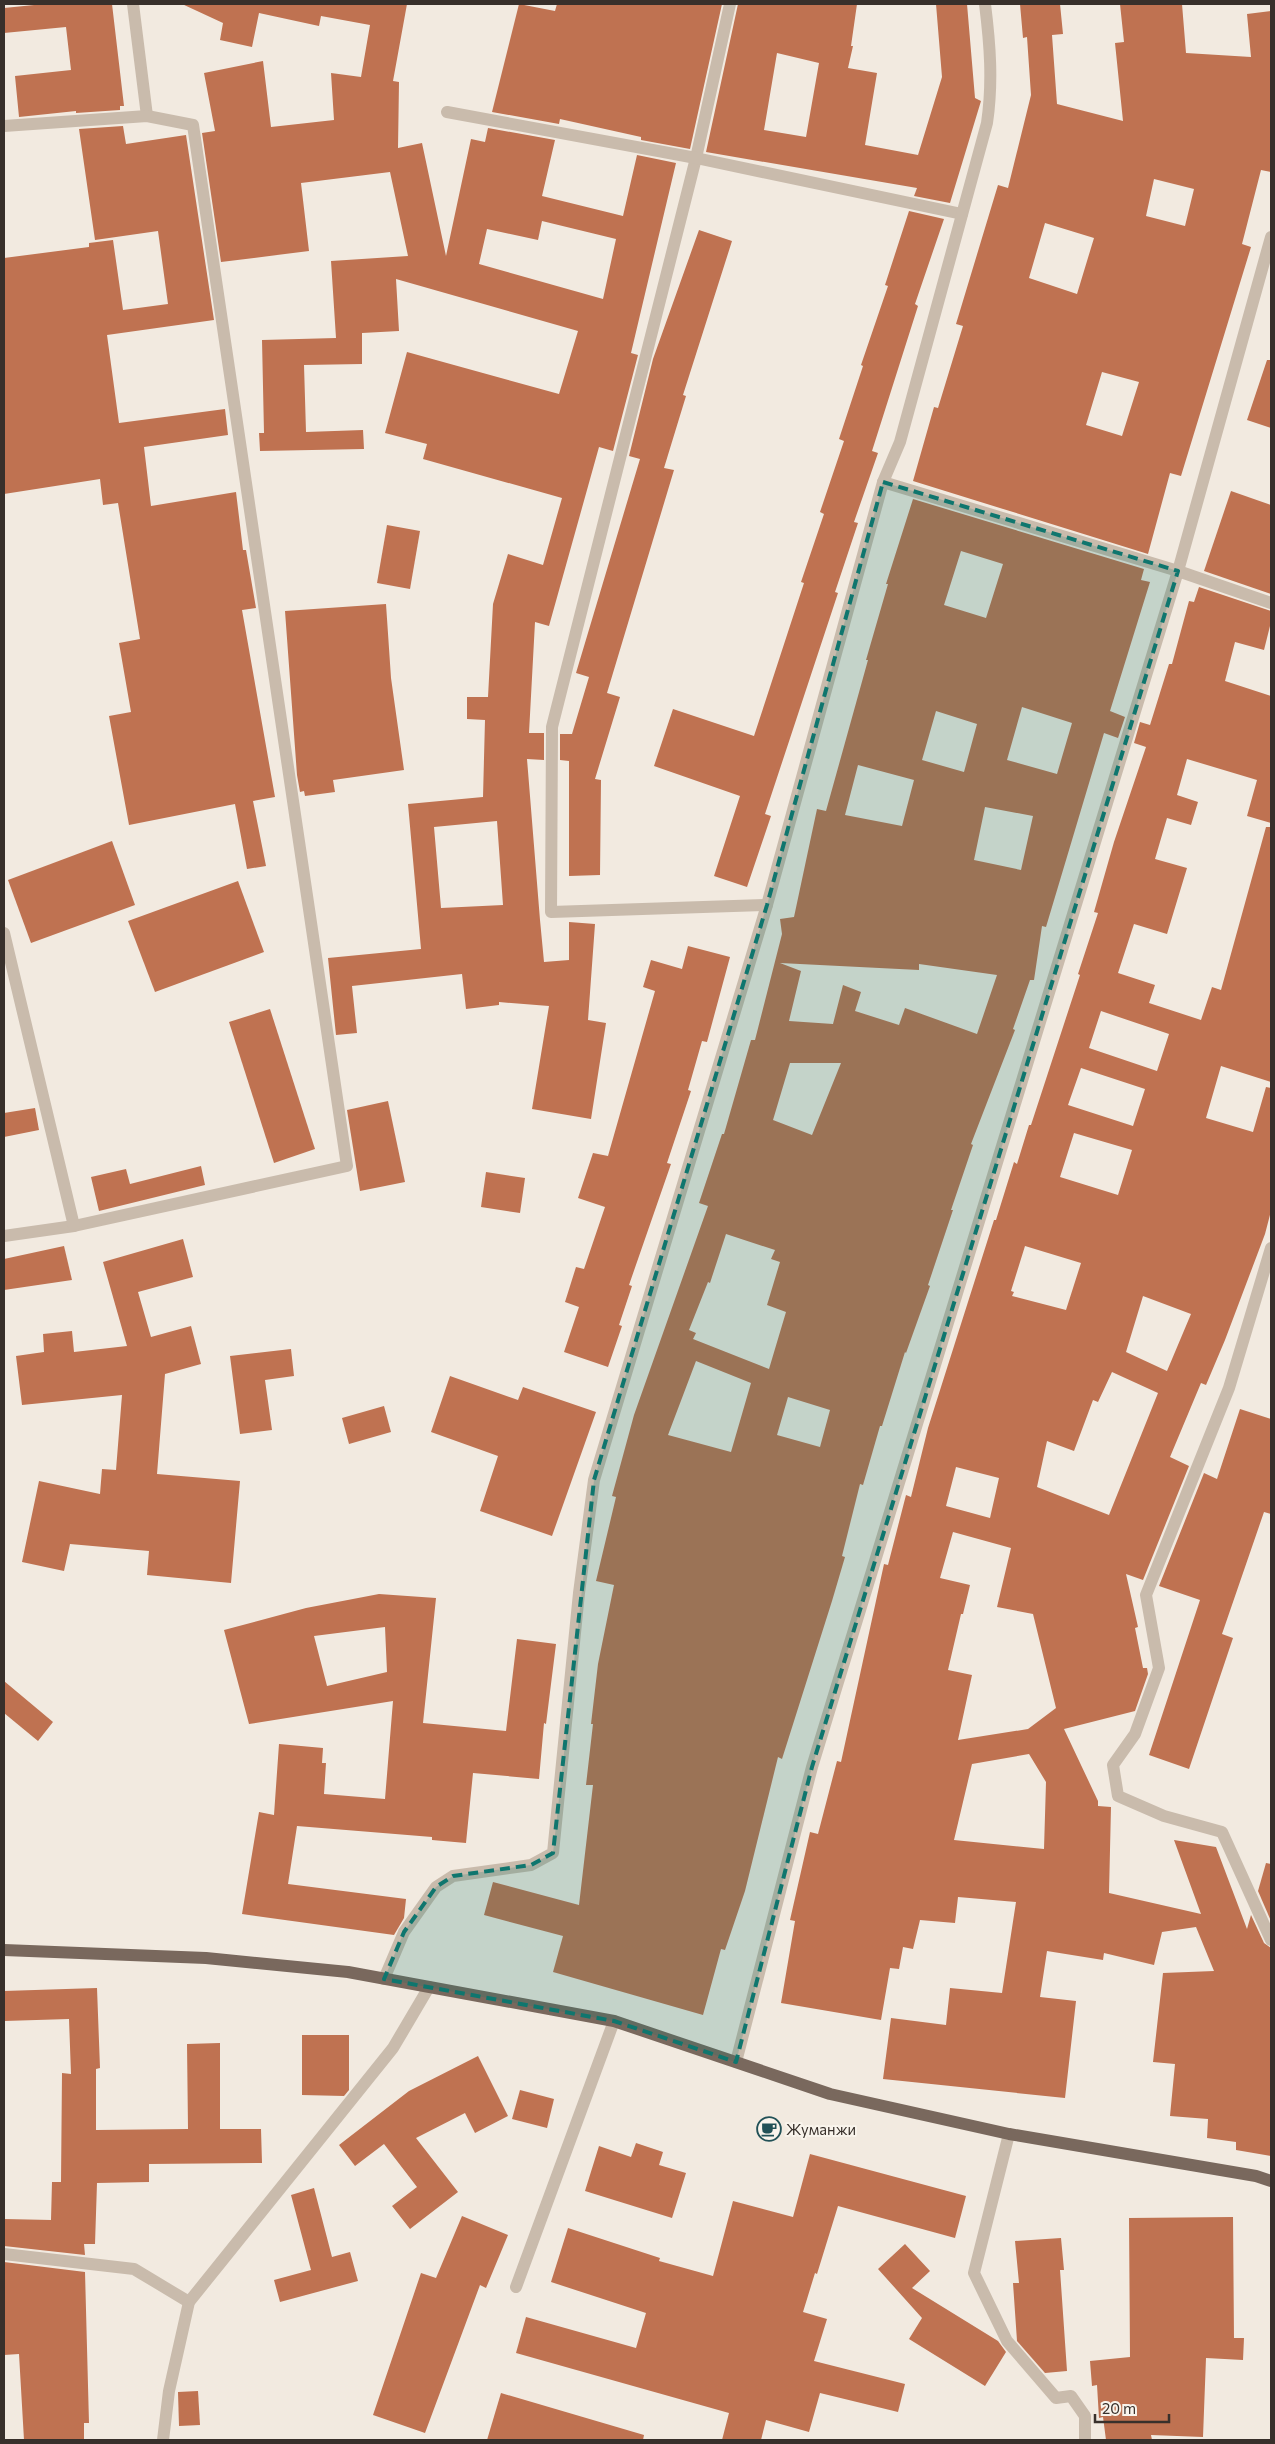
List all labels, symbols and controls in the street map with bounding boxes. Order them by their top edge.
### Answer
cafe icon: Жуманжи [756,2116,782,2142]
place label: Жуманжи [786,2120,856,2138]
scale bar [1095,2392,1169,2424]
text: 20 m [1102,2399,1136,2417]

